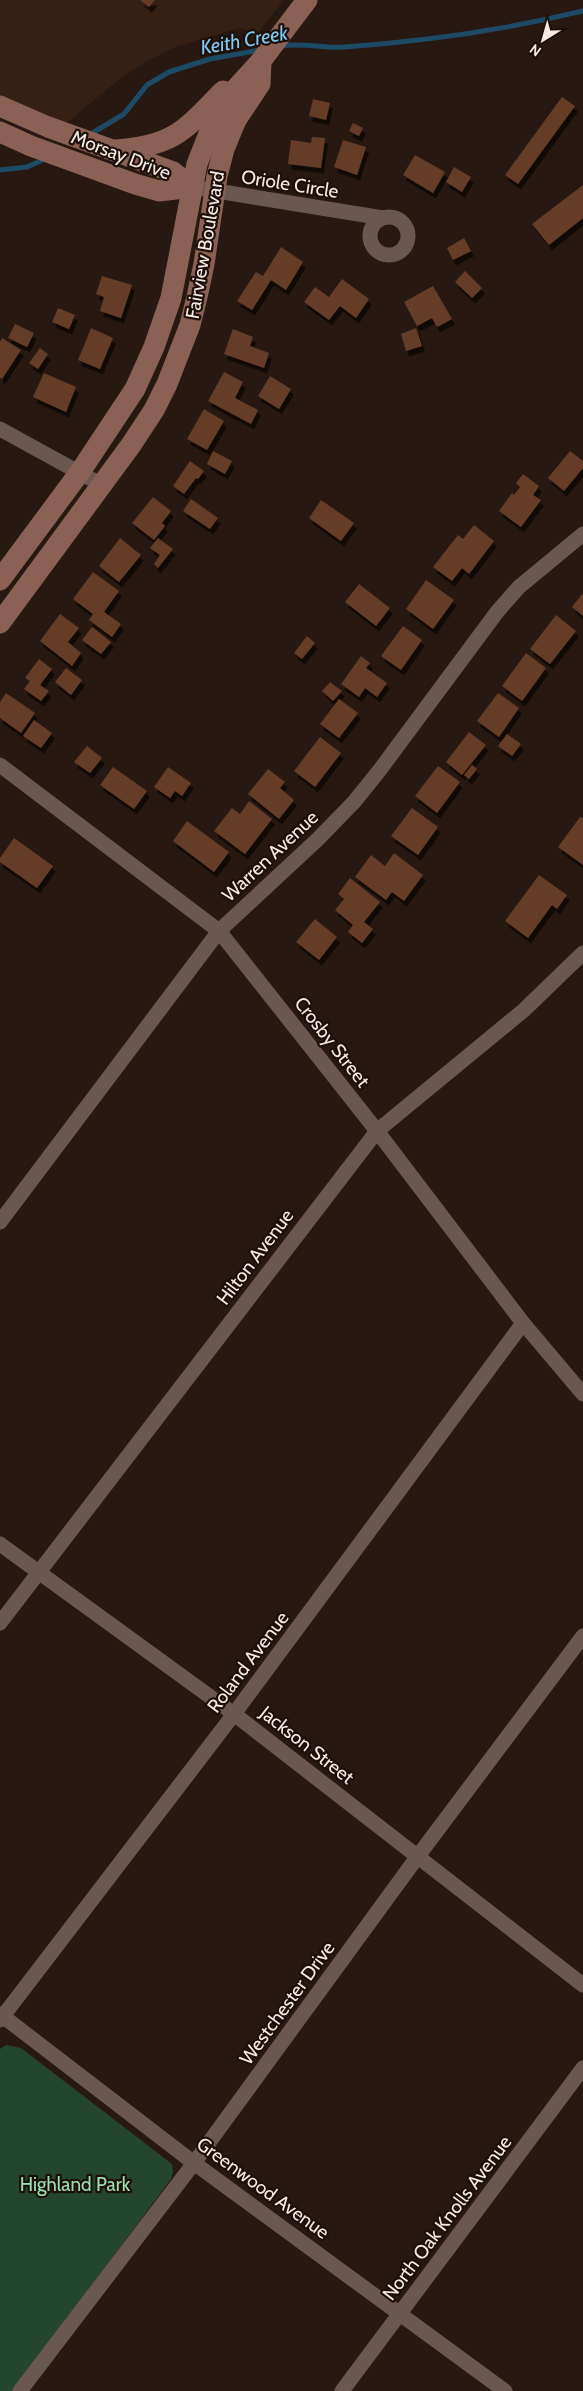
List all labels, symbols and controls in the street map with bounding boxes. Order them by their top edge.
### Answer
north arrow [518,15,568,65]
water label: Keith Creek [199,20,291,59]
text: N [526,40,545,61]
street label: Morsay Drive [68,125,174,185]
street label: Oriole Circle [240,165,341,203]
street label: Fairview Boulevard [181,169,229,321]
street label: Warren Avenue [217,805,323,906]
street label: Crosby Street [289,992,375,1092]
street label: Hilton Avenue [212,1205,299,1309]
street label: Roland Avenue [202,1607,294,1717]
street label: Jackson Street [255,1701,359,1789]
street label: Westchester Drive [235,1937,340,2069]
street label: North Oak Knolls Avenue [378,2131,517,2305]
street label: Greenwood Avenue [192,2132,334,2244]
park label: Highland Park [20,2173,131,2196]

